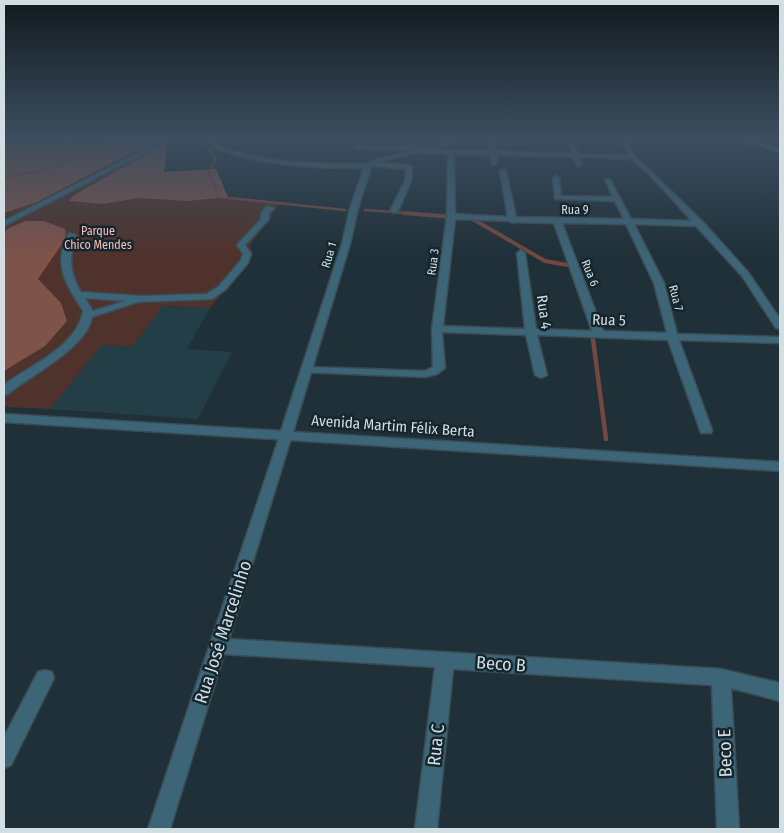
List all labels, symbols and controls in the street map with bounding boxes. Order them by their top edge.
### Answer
street label: Rua 9 [561,203,589,217]
park label: Parque Chico Mendes [64,224,132,252]
street label: Rua 1 [318,240,340,270]
street label: Rua 3 [424,248,442,276]
street label: Rua 6 [578,258,602,288]
street label: Rua 7 [666,283,686,313]
street label: Rua 4 [533,294,555,330]
street label: Rua 5 [592,310,626,330]
street label: Avenida Martim Félix Berta [311,411,475,441]
street label: Rua José Marcelinho [190,558,256,706]
street label: Beco B [475,651,527,677]
street label: Rua C [423,723,449,767]
street label: Beco E [713,729,737,777]

